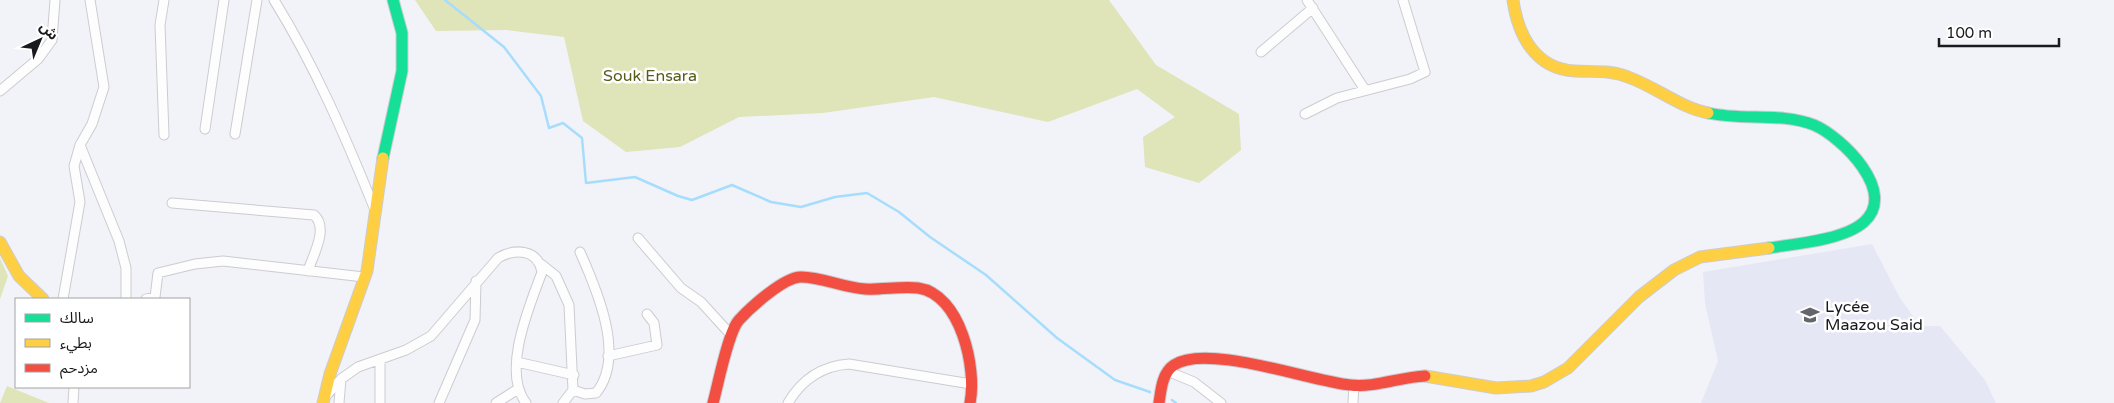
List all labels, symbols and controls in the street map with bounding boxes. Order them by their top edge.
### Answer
north arrow [15,15,65,65]
scale bar [1939,15,2059,47]
text: ش [36,18,61,44]
text: 100 m [1946,24,1992,42]
park label: Souk Ensara [603,66,697,86]
place label: Lycée Maazou Said [1825,297,1923,335]
legend [15,298,190,388]
school or university icon: Lycée Maazou Said [1799,304,1821,326]
text: سالك [60,309,94,327]
text: بطيء [60,334,92,354]
text: مزدحم [60,359,98,379]

